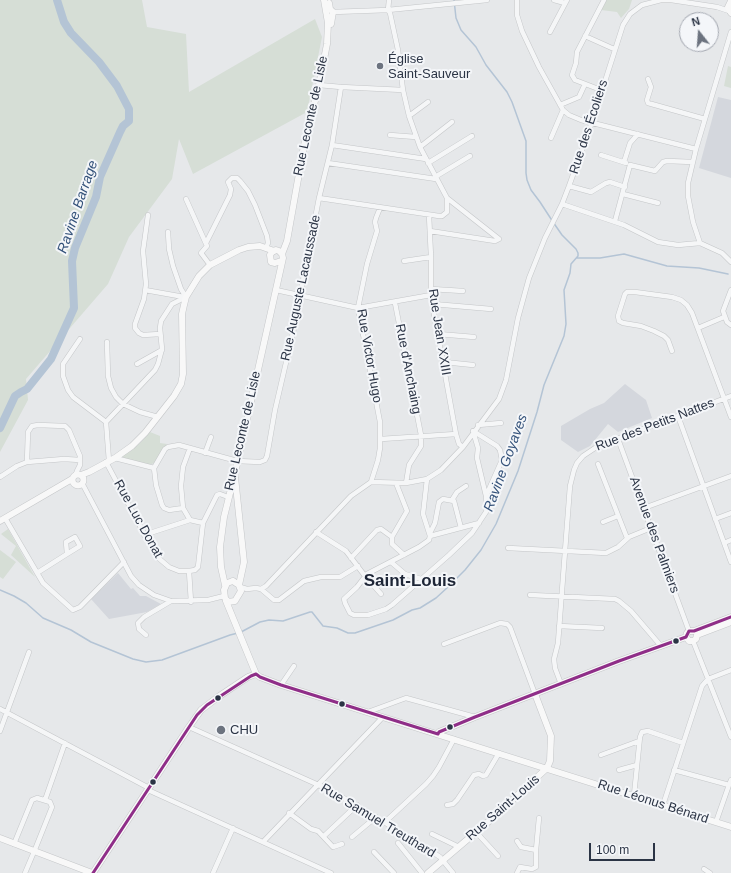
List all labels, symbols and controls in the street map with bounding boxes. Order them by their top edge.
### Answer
north arrow [679,12,719,52]
text: N [690,15,701,28]
place label: Église Saint-Sauveur [388,51,470,82]
street label: Rue Leconte de Lisle [291,55,331,177]
marker: Église Saint-Sauveur [375,61,385,71]
street label: Rue des Écoliers [566,78,612,176]
water label: Ravine Barrage [54,158,102,256]
street label: Rue Auguste Lacaussade [278,214,324,362]
street label: Rue Jean XXIII [424,288,454,376]
street label: Rue Victor Hugo [353,308,385,404]
street label: Rue d'Anchaing [392,323,424,415]
street label: Rue Leconte de Lisle [222,370,264,492]
street label: Rue des Petits Nattes [594,395,716,455]
water label: Ravine Goyaves [481,412,531,514]
street label: Avenue des Palmiers [626,475,682,595]
street label: Rue Luc Donat [110,477,166,561]
district label: Saint-Louis [364,571,456,591]
unlabelled marker [671,636,681,646]
unlabelled marker [213,693,223,703]
unlabelled marker [337,699,347,709]
place label: CHU [230,722,258,738]
unlabelled marker [445,722,455,732]
marker: CHU [215,724,227,736]
street label: Rue Saint-Louis [463,772,543,844]
unlabelled marker [148,777,158,787]
street label: Rue Léonus Bénard [596,777,710,827]
street label: Rue Samuel Treuthard [318,781,438,861]
scale bar [591,835,657,861]
text: 100 m [596,843,629,857]

